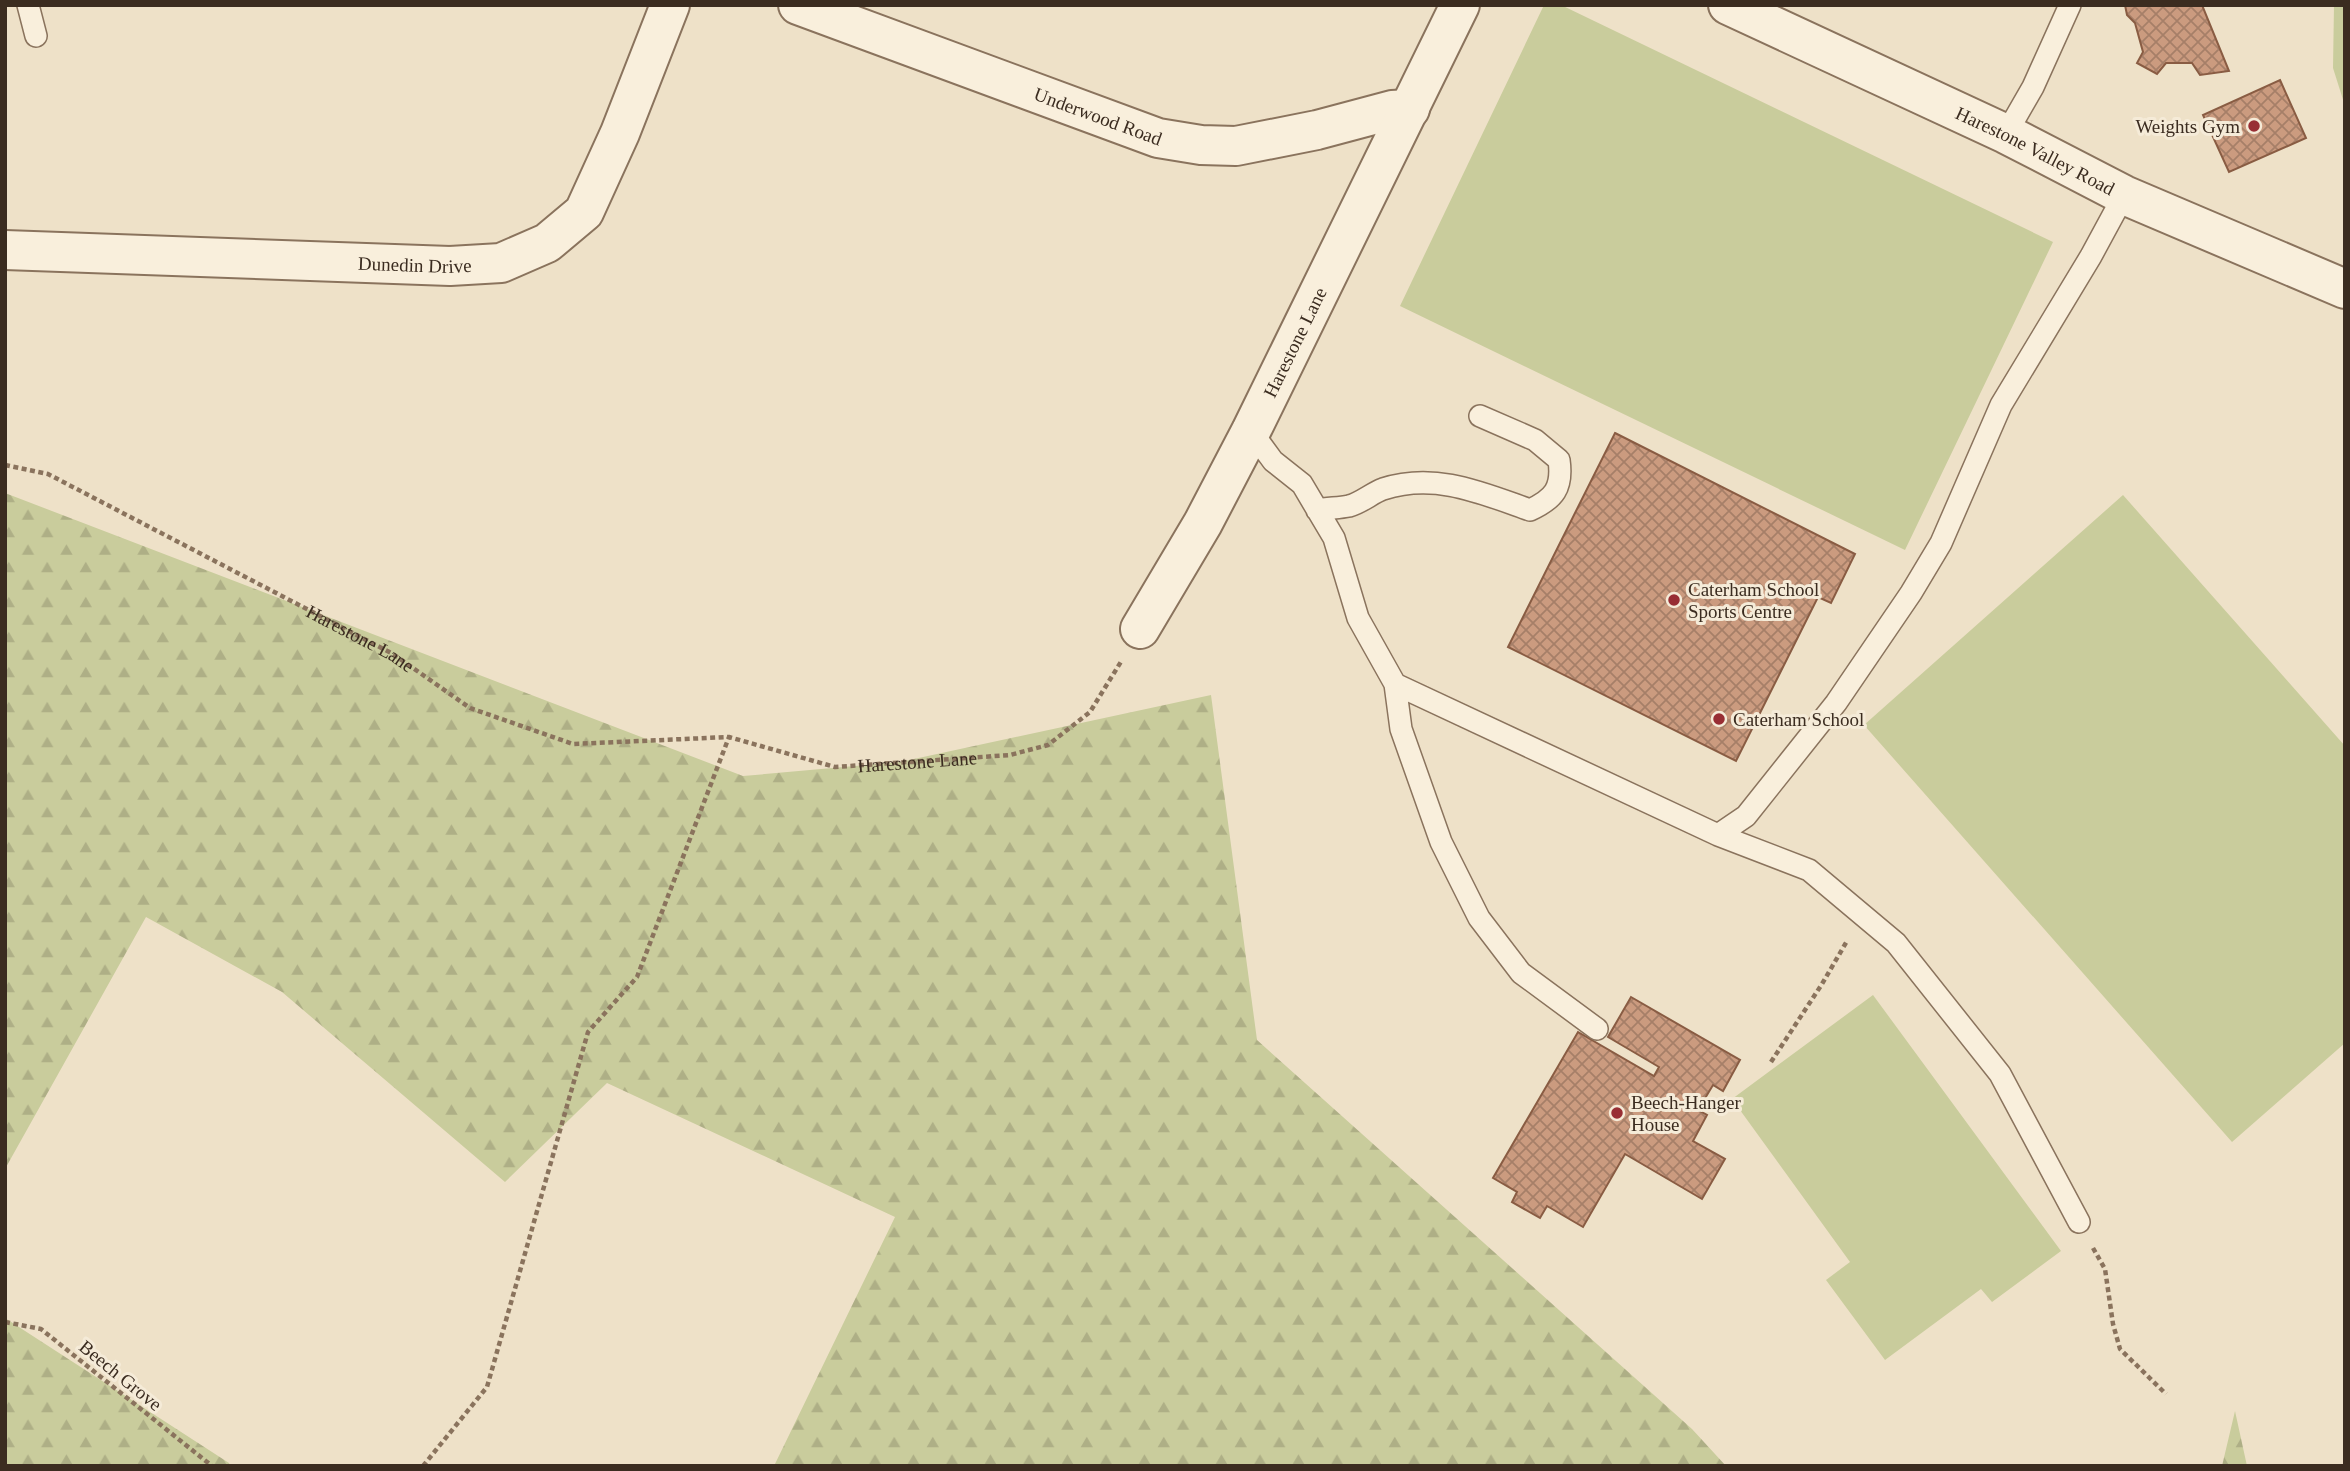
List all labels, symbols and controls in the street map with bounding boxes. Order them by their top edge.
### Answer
street label: Underwood Road [1031,83,1165,150]
street label: Harestone Valley Road [1952,102,2119,200]
place label: Weights Gym [2135,116,2240,137]
marker: Weights Gym [2246,118,2262,134]
street label: Dunedin Drive [358,253,472,277]
street label: Harestone Lane [1259,284,1331,401]
place label: Caterham School Sports Centre [1688,579,1819,622]
marker: Caterham School Sports Centre [1666,592,1682,608]
street label: Harestone Lane [303,601,418,677]
place label: Caterham School [1733,709,1864,730]
marker: Caterham School [1711,711,1727,727]
street label: Harestone Lane [857,747,978,776]
place label: Beech-Hanger House [1631,1092,1741,1135]
marker: Beech-Hanger House [1609,1105,1625,1121]
street label: Beech Grove [75,1336,166,1415]

